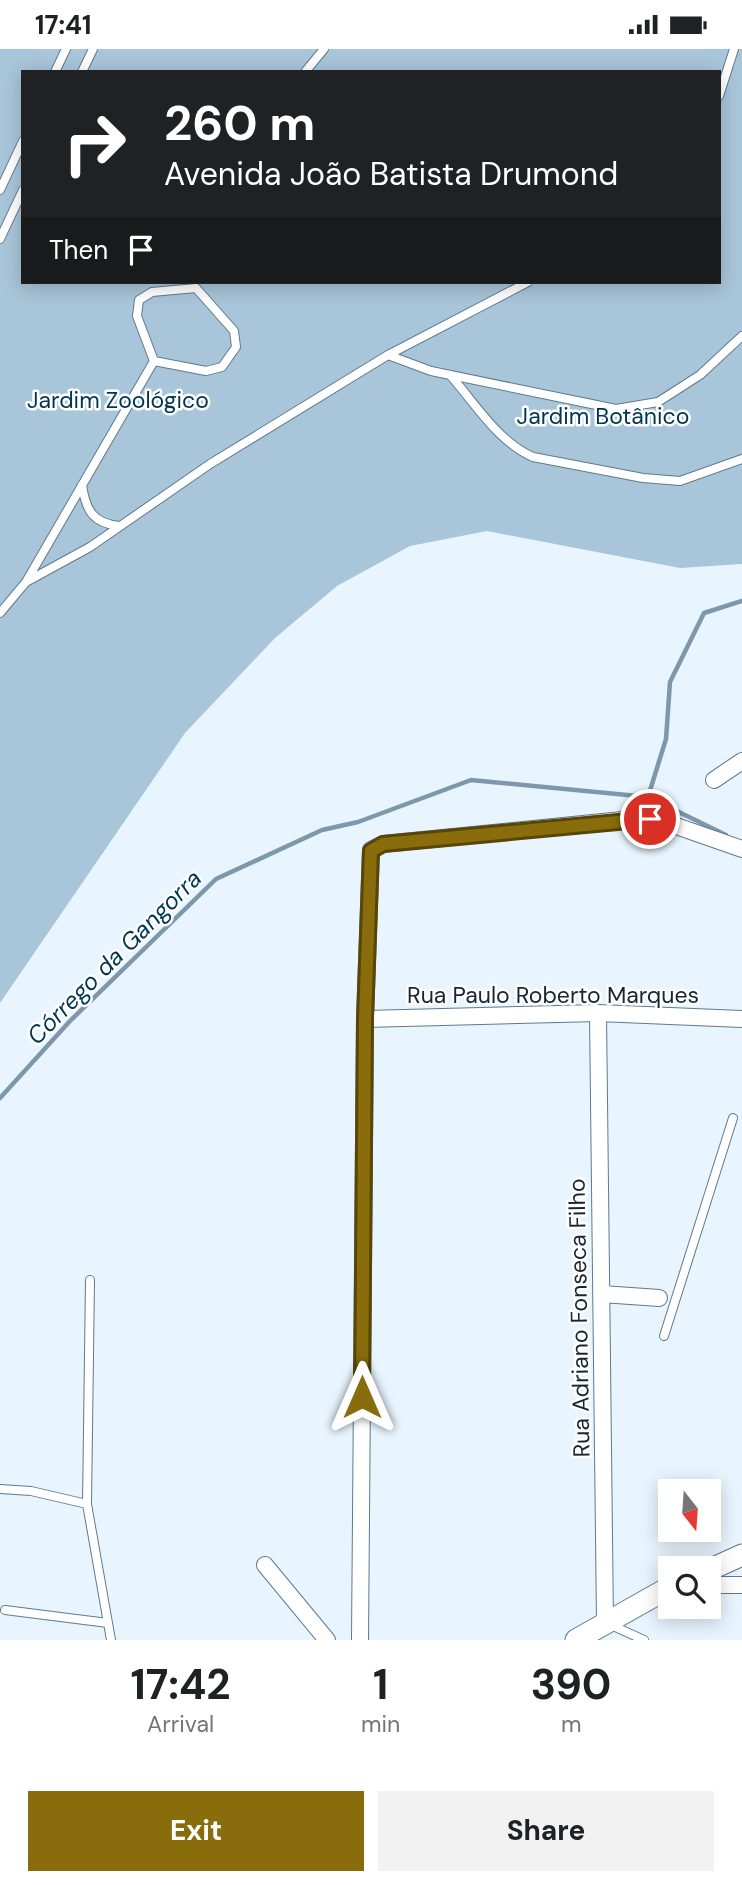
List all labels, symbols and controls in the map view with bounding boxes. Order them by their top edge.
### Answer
text: 17:41 [35,8,91,42]
text: 260 m [164,91,315,155]
icon: right [49,98,140,189]
text: Avenida João Batista Drumond [164,153,618,195]
icon: arrive [122,231,160,269]
text: Then [49,233,108,267]
park label: Jardim Zoológico [27,385,209,415]
park label: Jardim Botânico [517,401,689,431]
pin [620,789,680,849]
icon: arrive [631,800,669,838]
water label: Córrego da Gangorra [20,863,208,1051]
street label: Rua Paulo Roberto Marques [407,980,699,1010]
street label: Rua Adriano Fonseca Filho [562,1178,596,1458]
position arrow [325,1360,399,1434]
north arrow [658,1479,721,1542]
map controls [658,1479,721,1619]
button: search [658,1556,721,1619]
text: 17:42 [131,1657,231,1712]
text: 1 [373,1657,388,1712]
text: 390 [531,1657,611,1712]
text: Arrival [147,1709,214,1739]
text: min [361,1709,400,1739]
text: m [561,1709,581,1739]
button: Exit [28,1791,364,1871]
button: Share [378,1791,714,1871]

